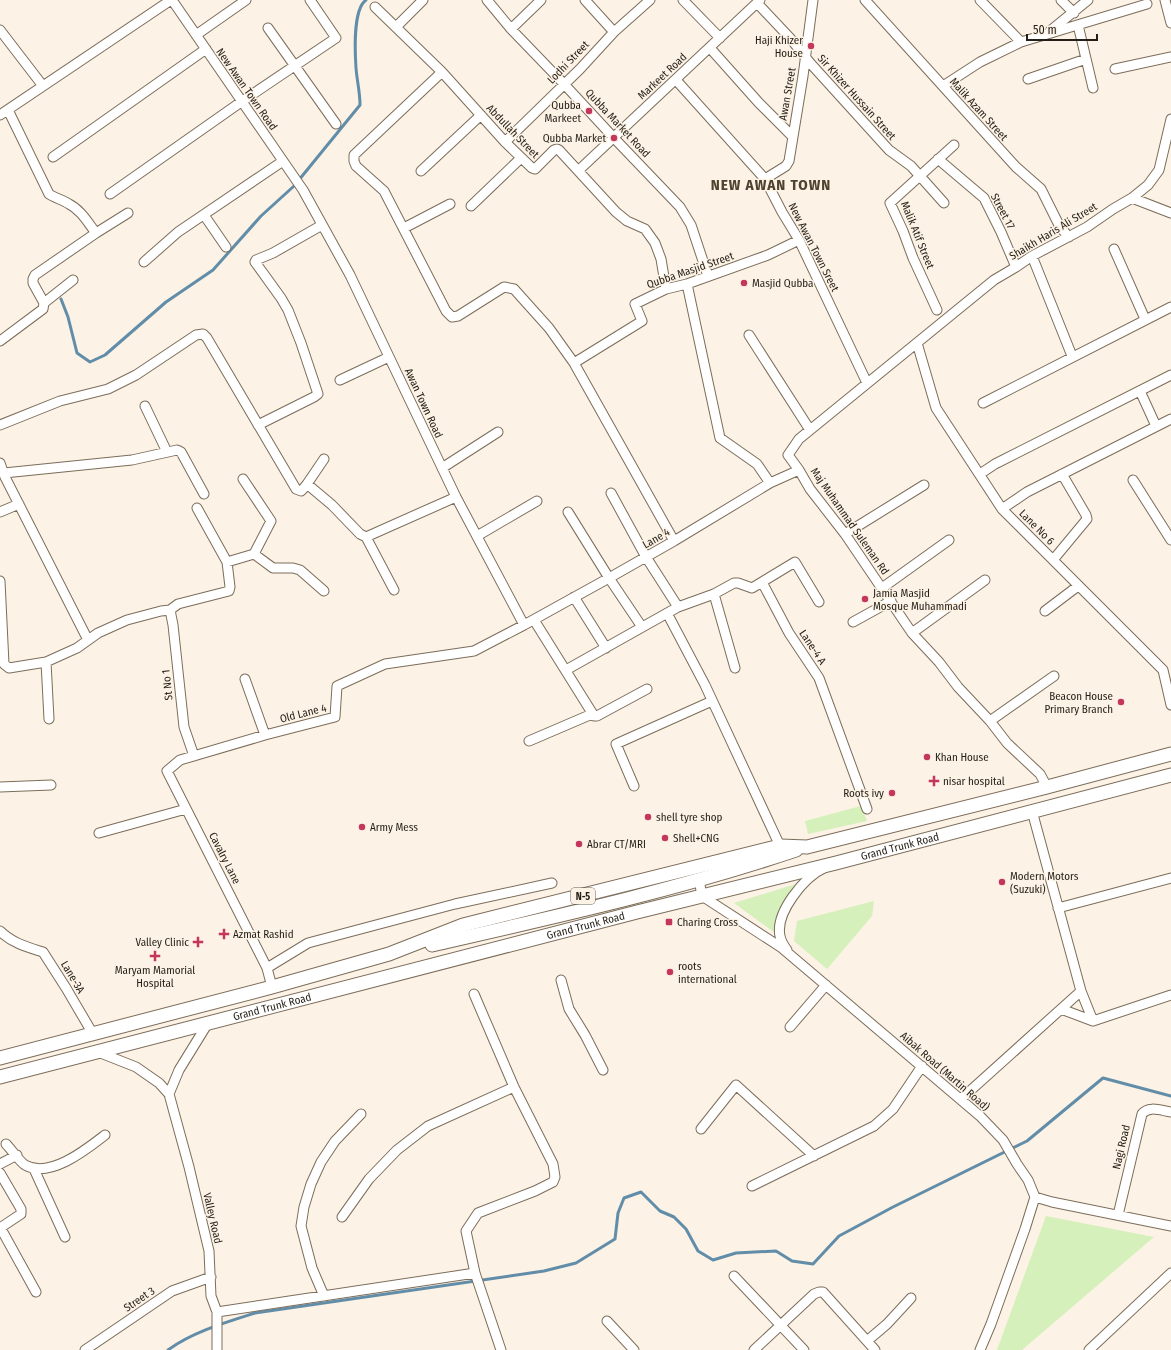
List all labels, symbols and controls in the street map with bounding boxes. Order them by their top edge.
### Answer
scale bar [1027,16,1097,42]
text: 50 m [1033,23,1057,37]
place label: Haji Khizer House [755,34,803,60]
street label: Lodhi Street [545,38,592,86]
marker: Haji Khizer House [806,41,816,51]
street label: New Awan Town Road [213,46,280,133]
street label: Markeet Road [635,50,689,102]
street label: Sir Khizer Hussain Street [815,52,899,143]
street label: Awan Street [776,66,799,122]
street label: Malik Azam Street [947,75,1010,144]
street label: Qubba Market Road [583,86,653,160]
place label: Qubba Markeet [544,99,581,125]
street label: Abdullah Street [484,102,542,161]
marker: Qubba Markeet [584,106,594,116]
place label: Qubba Market [543,132,606,145]
marker: Qubba Market [609,133,619,143]
district label: NEW AWAN TOWN [711,176,831,194]
street label: Street 17 [988,191,1018,232]
street label: Malik Atif Street [898,200,937,271]
street label: Shaikh Haris Ali Street [1007,200,1100,263]
street label: New Awan Town Sreet [786,201,842,294]
street label: Qubba Masjid Street [645,249,736,291]
place label: Masjid Qubba [752,277,814,290]
marker: Masjid Qubba [739,278,749,288]
street label: Awan Town Road [402,366,445,440]
street label: Maj Muhammad Suleman Rd [808,465,891,577]
street label: Lane No 6 [1016,507,1057,548]
street label: Lane 4 [640,525,673,551]
place label: Jamia Masjid Mosque Muhammadi [873,587,967,613]
marker: Jamia Masjid Mosque Muhammadi [860,594,870,604]
street label: Lane-4 A [796,627,829,667]
street label: St No 1 [159,669,176,701]
place label: Beacon House Primary Branch [1044,690,1113,716]
marker: Beacon House Primary Branch [1116,697,1126,707]
street label: Old Lane 4 [278,701,328,726]
place label: Khan House [935,751,989,764]
marker: Khan House [922,752,932,762]
marker: nisar hospital [928,775,940,787]
place label: nisar hospital [943,775,1005,788]
place label: Roots ivy [843,787,884,800]
marker: Roots ivy [887,788,897,798]
place label: shell tyre shop [656,811,723,824]
marker: shell tyre shop [643,812,653,822]
place label: Army Mess [370,821,418,834]
marker: Army Mess [357,822,367,832]
street label: Cavalry Lane [206,830,243,886]
street label: Grand Trunk Road [860,830,940,863]
place label: Shell+CNG [673,832,719,845]
marker: Shell+CNG [660,833,670,843]
place label: Abrar CT/MRI [587,838,646,851]
marker: Abrar CT/MRI [574,839,584,849]
place label: Modern Motors (Suzuki) [1010,870,1079,896]
marker: Modern Motors (Suzuki) [997,877,1007,887]
road number: N-5 [571,888,595,904]
street label: Grand Trunk Road [545,909,626,942]
place label: Charing Cross [677,916,738,929]
marker: Charing Cross [664,917,674,927]
marker: Azmat Rashid [218,928,230,940]
place label: Azmat Rashid [233,928,294,941]
place label: Valley Clinic [135,936,189,949]
marker: Valley Clinic [192,936,204,948]
marker: Maryam Mamorial Hospital [149,950,161,962]
street label: Lane-3A [58,959,87,996]
place label: roots international [678,960,737,986]
place label: Maryam Mamorial Hospital [115,964,195,990]
marker: roots international [665,967,675,977]
street label: Grand Trunk Road [232,991,313,1023]
street label: Aibak Road (Martin Road) [897,1029,992,1114]
street label: Nagi Road [1110,1124,1133,1171]
street label: Valley Road [200,1191,225,1245]
street label: Street 3 [121,1284,157,1314]

